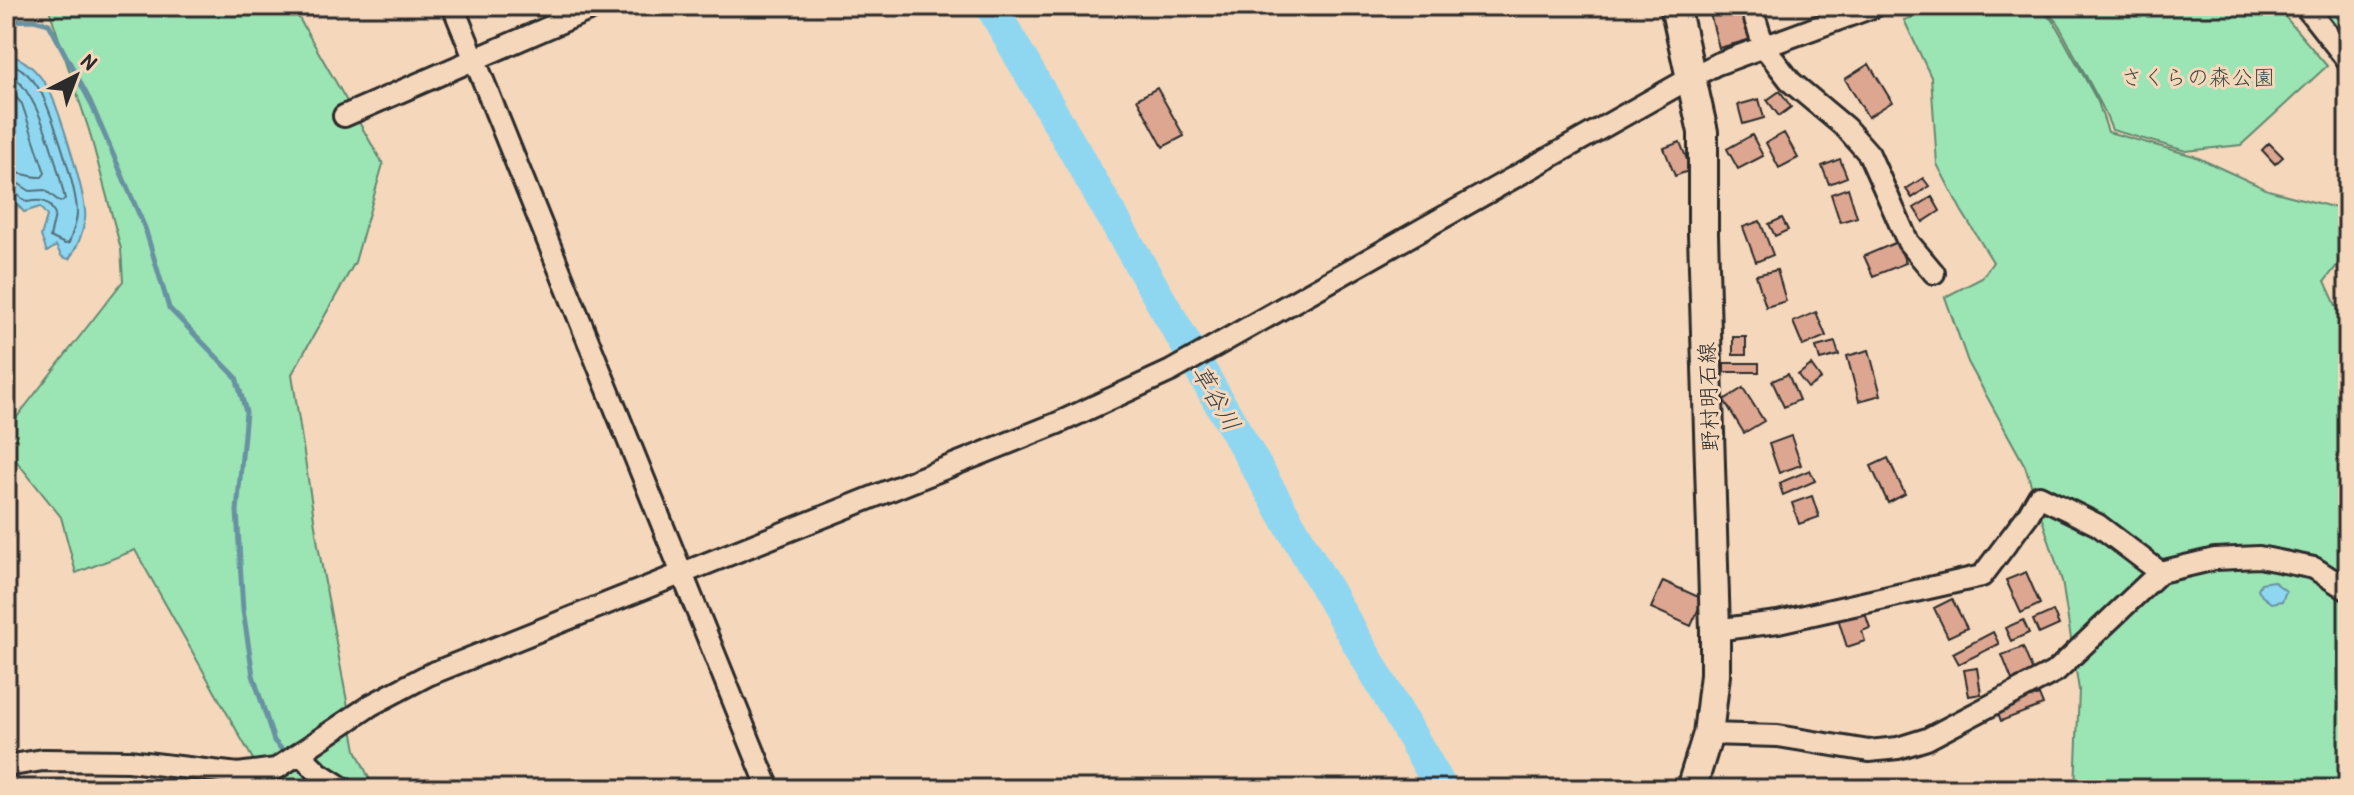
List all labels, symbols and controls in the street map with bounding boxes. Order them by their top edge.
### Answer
north arrow [36,36,116,116]
text: N [75,46,104,76]
park label: さくらの森公園 [2121,62,2275,92]
street label: 野村明石線 [1691,342,1725,452]
water label: 草谷川 [1185,358,1249,437]

